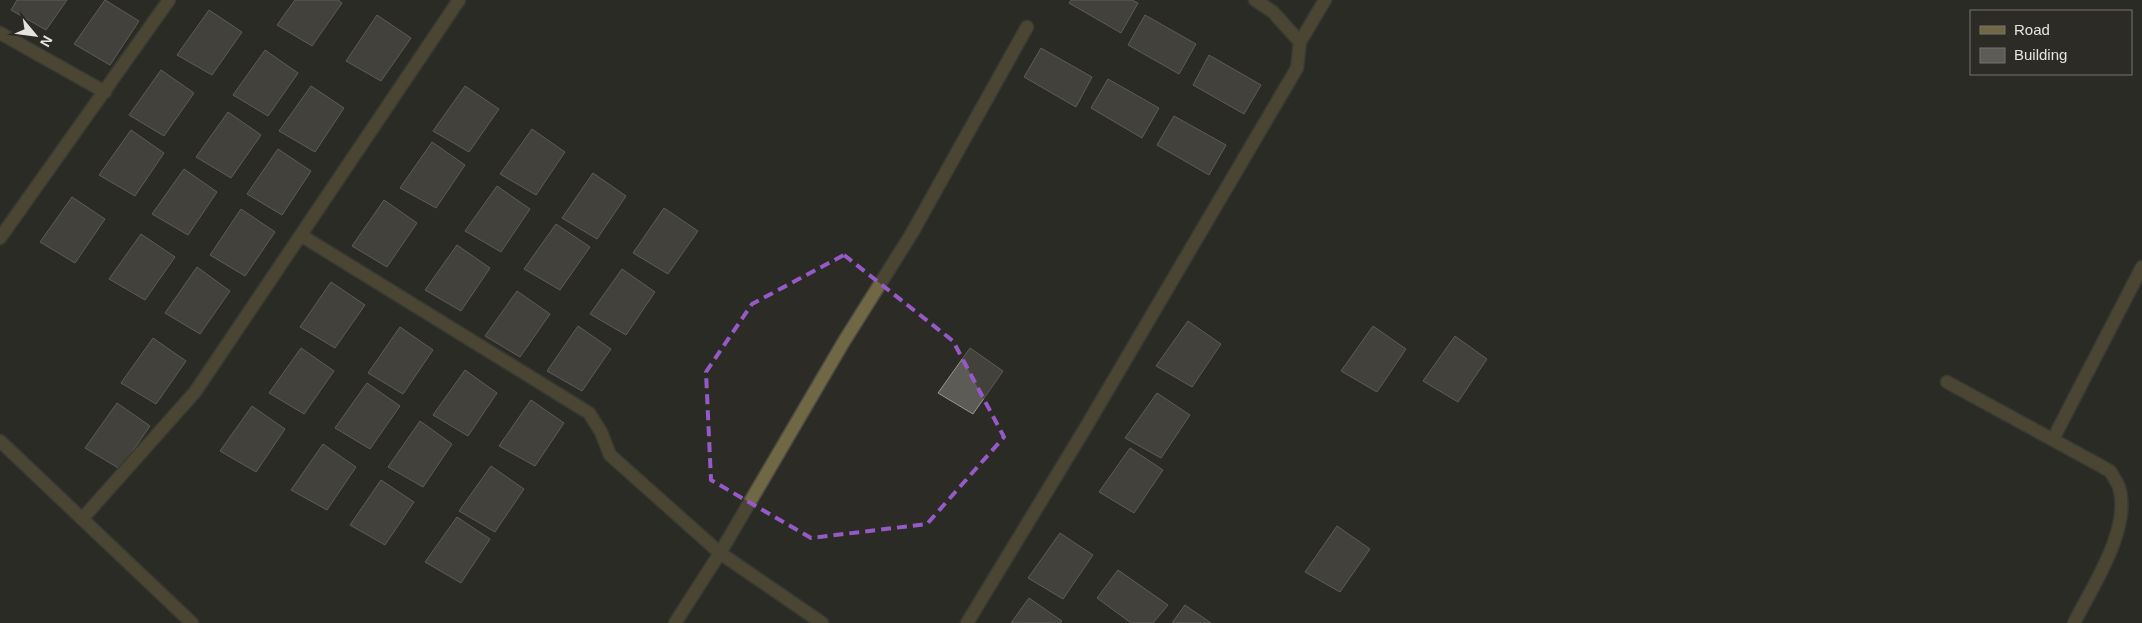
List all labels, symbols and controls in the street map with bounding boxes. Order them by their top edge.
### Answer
north arrow [10,10,60,60]
legend [1970,10,2132,75]
text: Road [2014,21,2050,38]
text: N [37,33,56,50]
text: Building [2014,46,2067,63]

